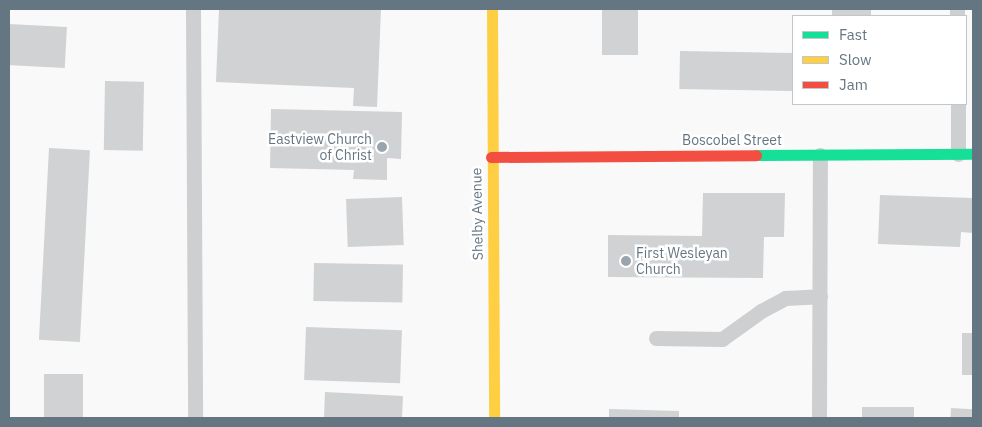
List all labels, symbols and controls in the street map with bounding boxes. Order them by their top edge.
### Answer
legend [792,15,967,105]
text: Fast [839,25,867,44]
text: Slow [839,50,872,69]
text: Jam [839,75,868,94]
place label: Eastview Church of Christ [268,131,372,164]
street label: Boscobel Street [682,132,782,148]
marker: Eastview Church of Christ [376,141,388,153]
street label: Shelby Avenue [468,168,486,260]
place label: First Wesleyan Church [636,245,728,278]
marker: First Wesleyan Church [620,255,632,267]

